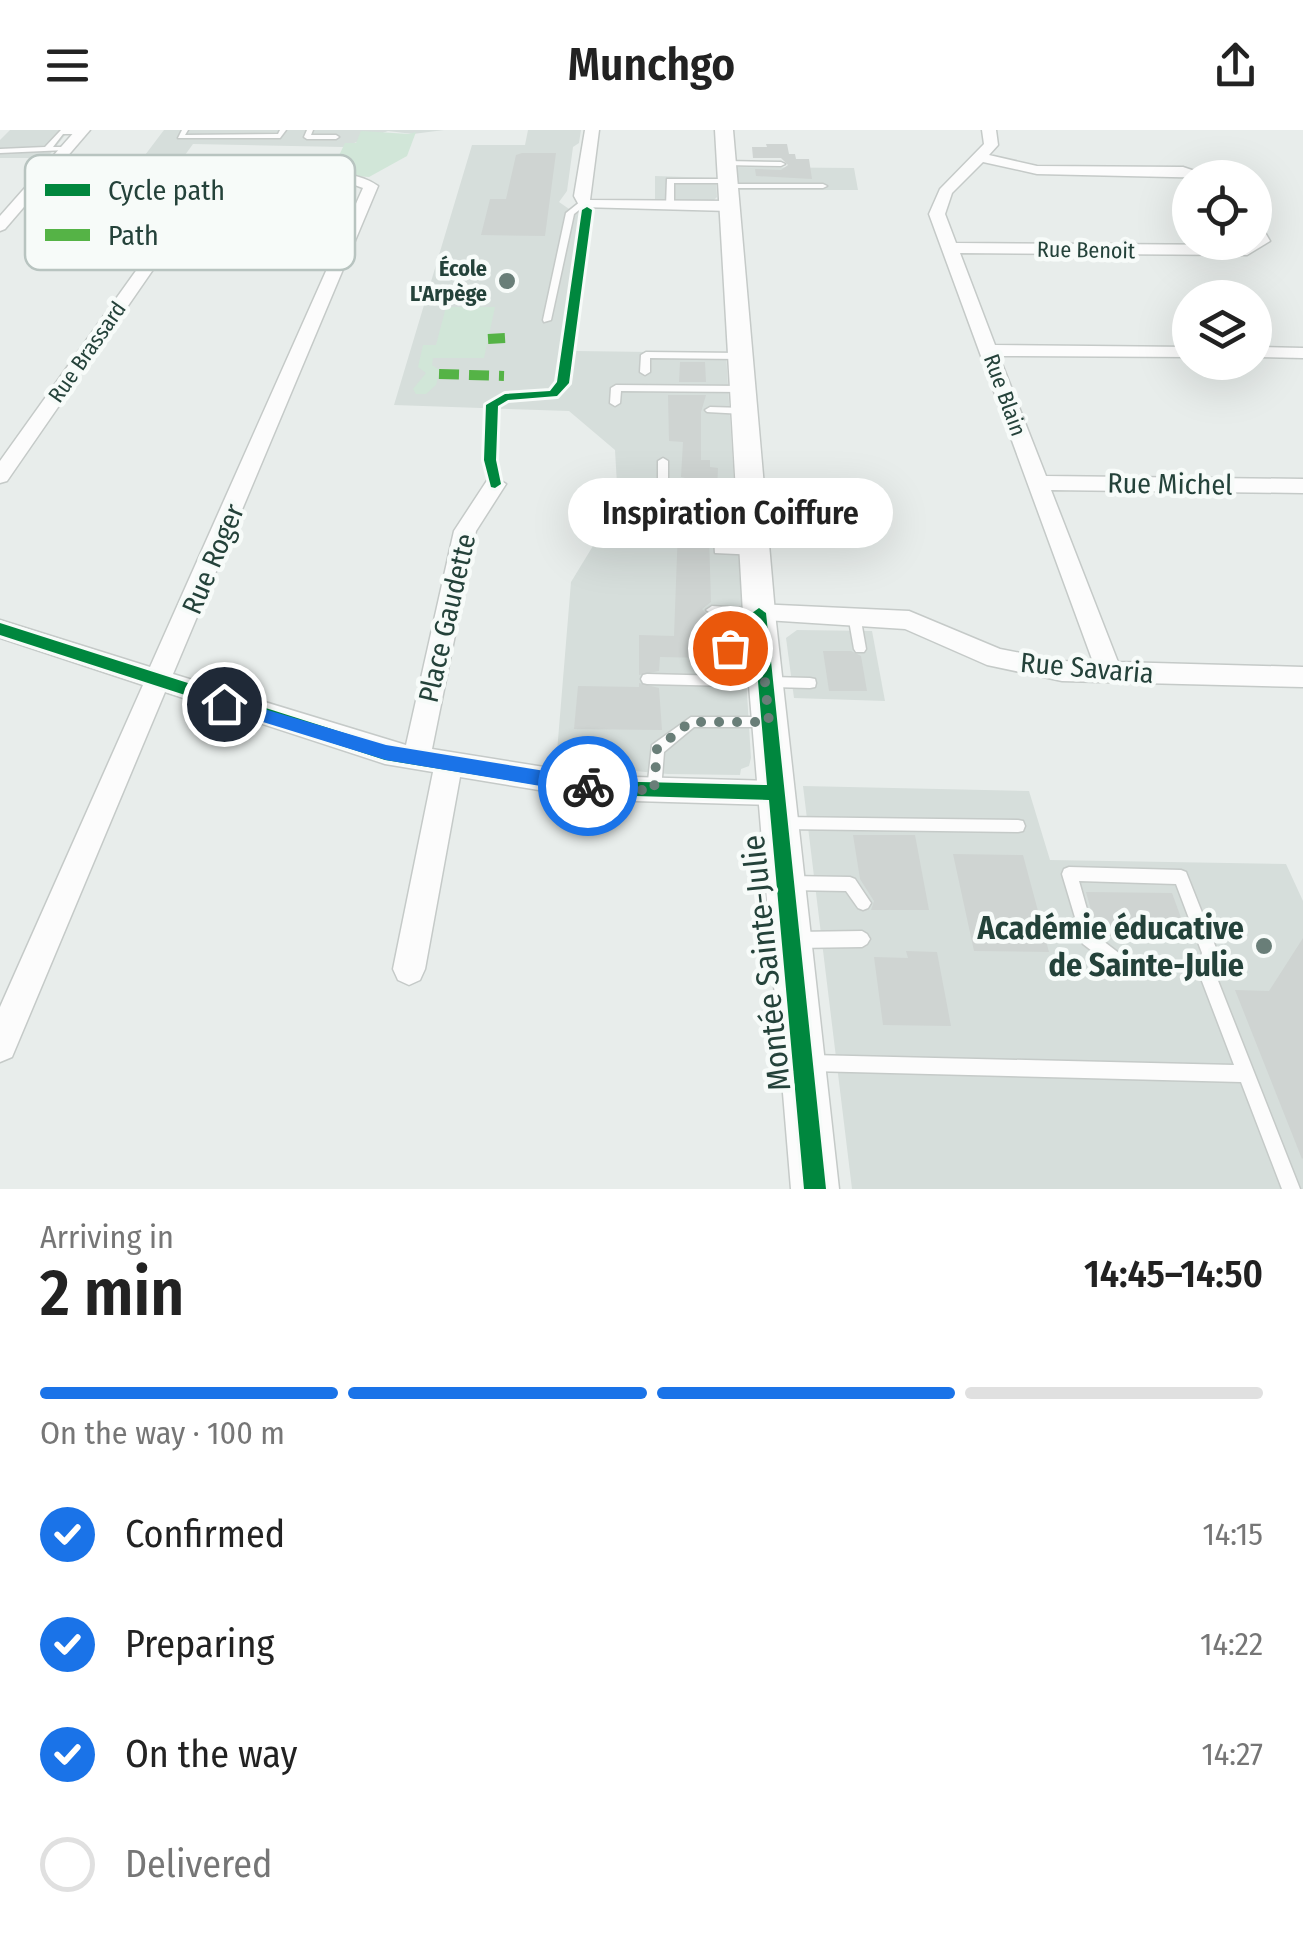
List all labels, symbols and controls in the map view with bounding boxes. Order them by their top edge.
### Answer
icon: menu [40,38,95,93]
text: Munchgo [568,38,735,92]
icon: share [1208,38,1263,93]
legend [25,155,355,270]
map controls [1172,160,1272,380]
button: locate [1172,160,1272,260]
text: Cycle path [108,174,225,207]
text: Path [108,219,159,252]
street label: Rue Benoit [1037,236,1136,264]
place label: École L'Arpège [410,255,487,307]
marker: École L'Arpège [496,270,518,292]
button: layers [1172,280,1272,380]
street label: Rue Brassard [42,296,132,408]
street label: Rue Blain [978,350,1032,440]
street label: Rue Michel [1107,466,1233,502]
callout: Inspiration Coiffure [568,478,892,548]
text: Inspiration Coiffure [602,494,859,532]
street label: Rue Roger [175,499,251,619]
street label: Place Gaudette [412,530,482,706]
pin [688,606,773,691]
icon: bag [703,621,758,676]
street label: Rue Savaria [1019,646,1155,690]
pin [182,662,267,747]
icon: home [197,677,252,732]
courier [538,736,638,836]
icon: bike [561,759,616,814]
street label: Montée Sainte-Julie [734,833,798,1093]
place label: Académie éducative de Sainte-Julie [976,909,1244,984]
marker: Académie éducative de Sainte-Julie [1253,935,1275,957]
text: Arriving in [40,1218,174,1256]
text: 14:45–14:50 [1084,1251,1263,1297]
text: 2 min [40,1254,184,1332]
text: On the way · 100 m [40,1414,285,1452]
icon: check [40,1507,95,1562]
text: Confirmed [125,1511,285,1557]
text: 14:15 [1202,1515,1263,1553]
icon: check [40,1617,95,1672]
text: Preparing [125,1621,274,1667]
text: 14:22 [1200,1625,1263,1663]
icon: check [40,1727,95,1782]
text: On the way [125,1731,297,1777]
text: 14:27 [1201,1735,1263,1773]
text: Delivered [125,1841,272,1887]

